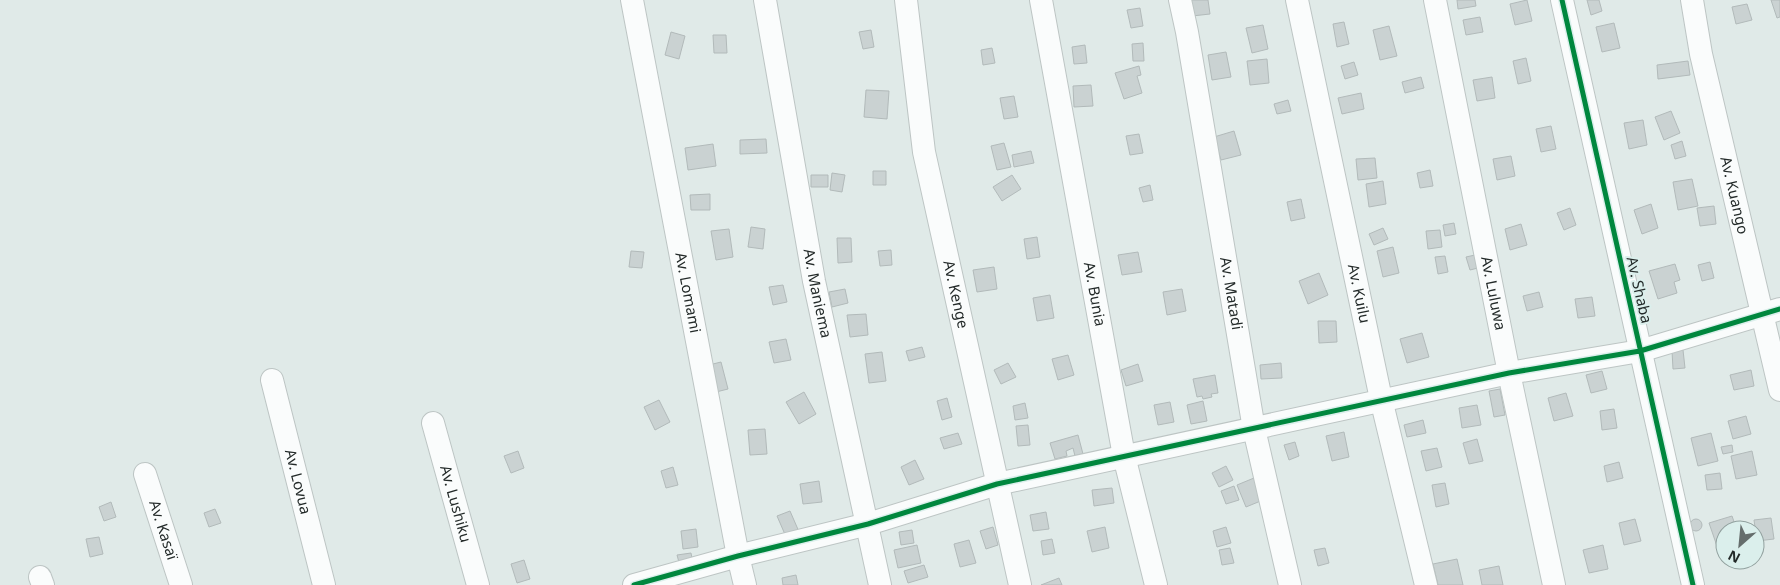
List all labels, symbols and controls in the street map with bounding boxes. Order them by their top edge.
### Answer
street label: Av. Kuango [1716,154,1754,236]
street label: Av. Maniema [800,247,837,340]
street label: Av. Lomami [671,250,706,335]
street label: Av. Luluwa [1477,254,1511,332]
street label: Av. Shaba [1623,254,1657,325]
street label: Av. Matadi [1216,255,1248,331]
street label: Av. Kenge [939,258,974,330]
street label: Av. Bunia [1080,260,1111,328]
street label: Av. Kuilu [1344,262,1376,325]
street label: Av. Lovua [281,447,317,516]
street label: Av. Lushiku [436,463,477,545]
street label: Av. Kasaï [145,497,184,563]
north arrow [1715,520,1765,570]
text: N [1724,546,1743,568]

